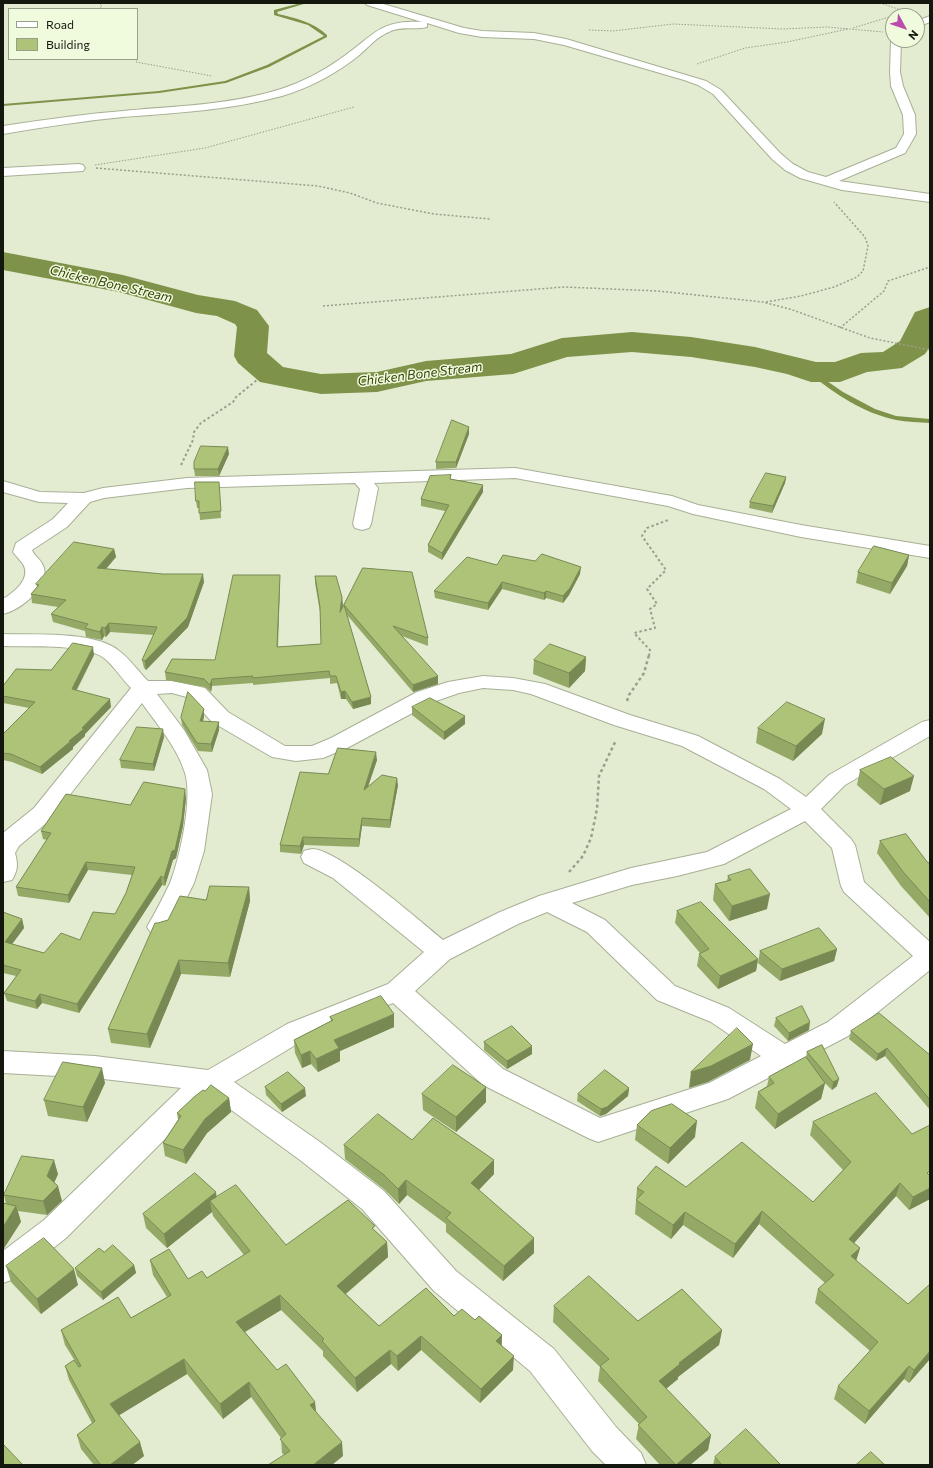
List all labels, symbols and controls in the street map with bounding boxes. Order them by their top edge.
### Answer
legend [8,8,138,60]
north arrow [885,8,925,48]
text: Road [46,17,74,31]
text: N [906,28,921,43]
text: Building [46,37,90,51]
water label: Chicken Bone Stream [48,262,174,306]
water label: Chicken Bone Stream [357,359,483,389]

